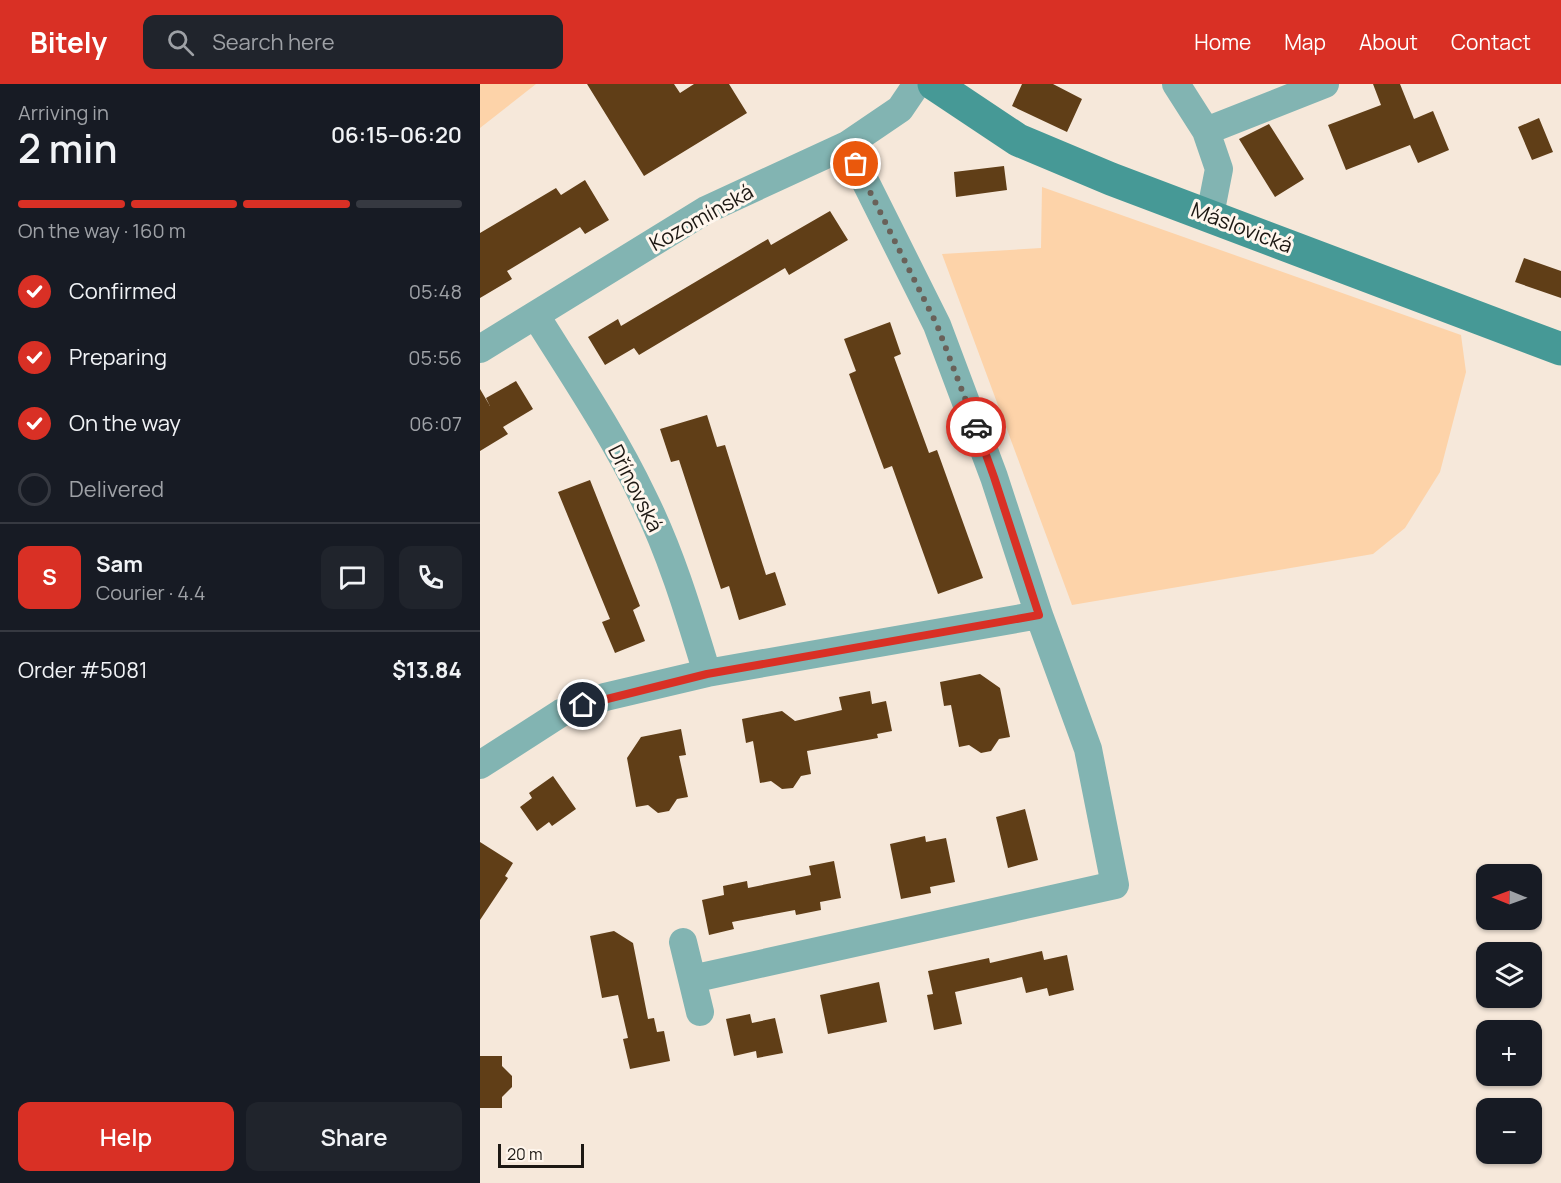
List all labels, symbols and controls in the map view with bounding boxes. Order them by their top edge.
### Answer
search box [143,15,563,69]
text: Bitely [30,23,107,61]
icon: search [164,26,197,59]
text: Search here [212,27,335,57]
text: Home [1194,28,1251,56]
text: Map [1284,28,1326,56]
text: About [1359,28,1418,56]
text: Contact [1451,28,1531,56]
text: Arriving in [18,99,109,126]
text: 06:15–06:20 [331,120,462,150]
text: 2 min [18,121,117,175]
pin [830,138,881,189]
icon: bag [839,147,872,180]
street label: Kozomínská [644,177,758,257]
street label: Máslovická [1187,195,1297,259]
text: On the way · 160 m [18,217,186,244]
icon: check [18,275,51,308]
text: Confirmed [69,276,177,306]
text: 05:48 [409,278,462,305]
icon: check [18,341,51,374]
text: Preparing [69,342,167,372]
text: 05:56 [408,344,462,371]
courier [946,397,1006,457]
icon: check [18,407,51,440]
text: On the way [69,408,181,438]
text: 06:07 [409,410,462,437]
icon: car [960,411,993,444]
street label: Dřínovská [602,440,670,536]
text: Delivered [69,474,164,504]
button: chat [321,546,384,609]
button: phone [399,546,462,609]
text: Sam [96,549,143,579]
text: S [42,562,57,592]
text: Courier · 4.4 [96,579,206,606]
text: Order #5081 [18,655,148,685]
text: $13.84 [392,655,462,685]
pin [557,679,608,730]
icon: home [566,688,599,721]
north arrow [1476,864,1542,930]
map controls [1476,864,1542,1164]
button: layers [1476,942,1542,1008]
button: + [1476,1020,1542,1086]
button: − [1476,1098,1542,1164]
button: Help [18,1102,234,1171]
button: Share [246,1102,462,1171]
scale bar [498,1141,584,1168]
text: 20 m [507,1143,543,1165]

